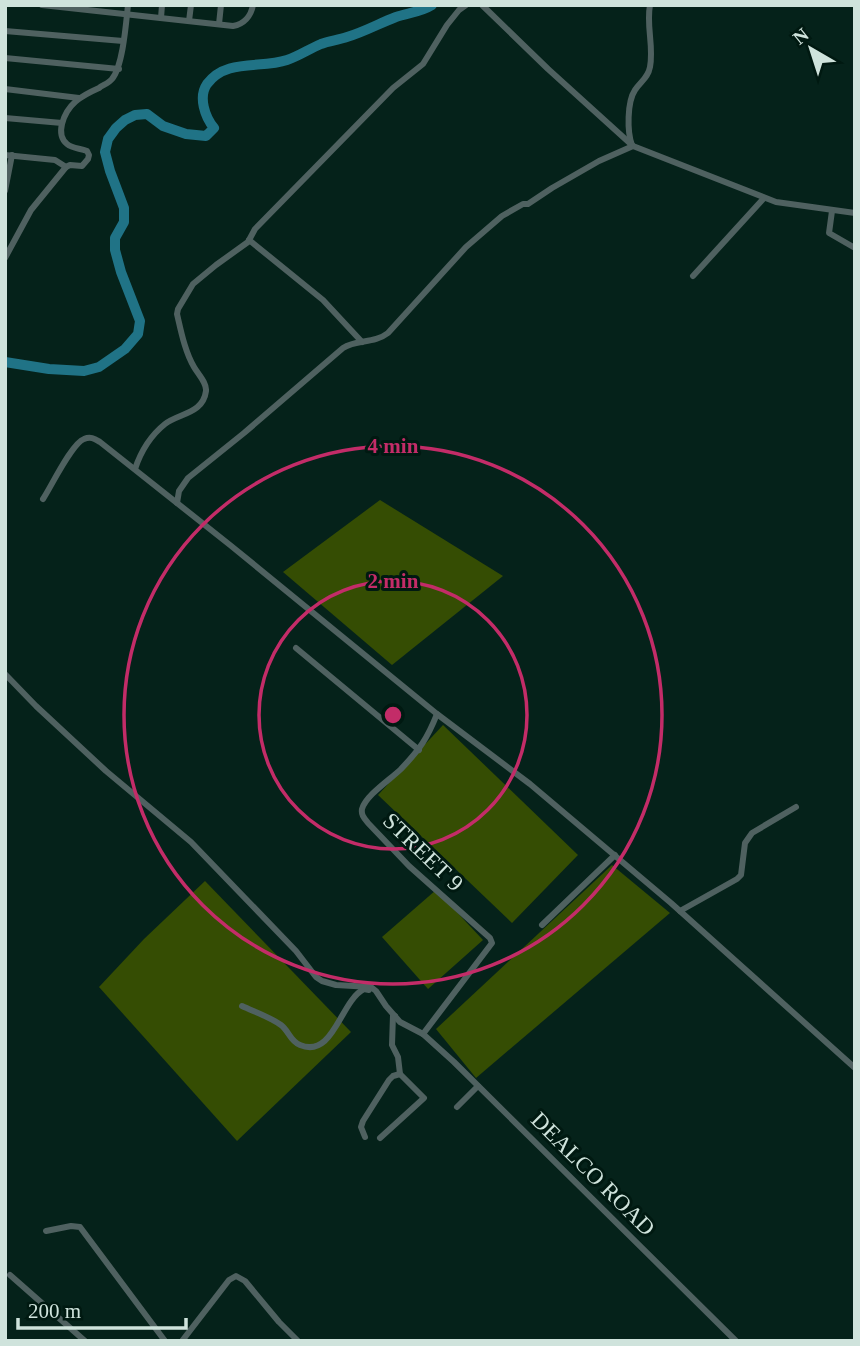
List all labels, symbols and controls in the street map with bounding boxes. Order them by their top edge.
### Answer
north arrow [776,14,846,84]
text: N [789,24,813,49]
text: 4 min [368,434,419,458]
text: 2 min [368,569,419,593]
centre of rings [381,703,405,727]
street label: STREET 9 [378,808,468,896]
street label: DEALCO ROAD [526,1107,660,1241]
scale bar [18,1286,186,1330]
text: 200 m [28,1299,81,1323]

